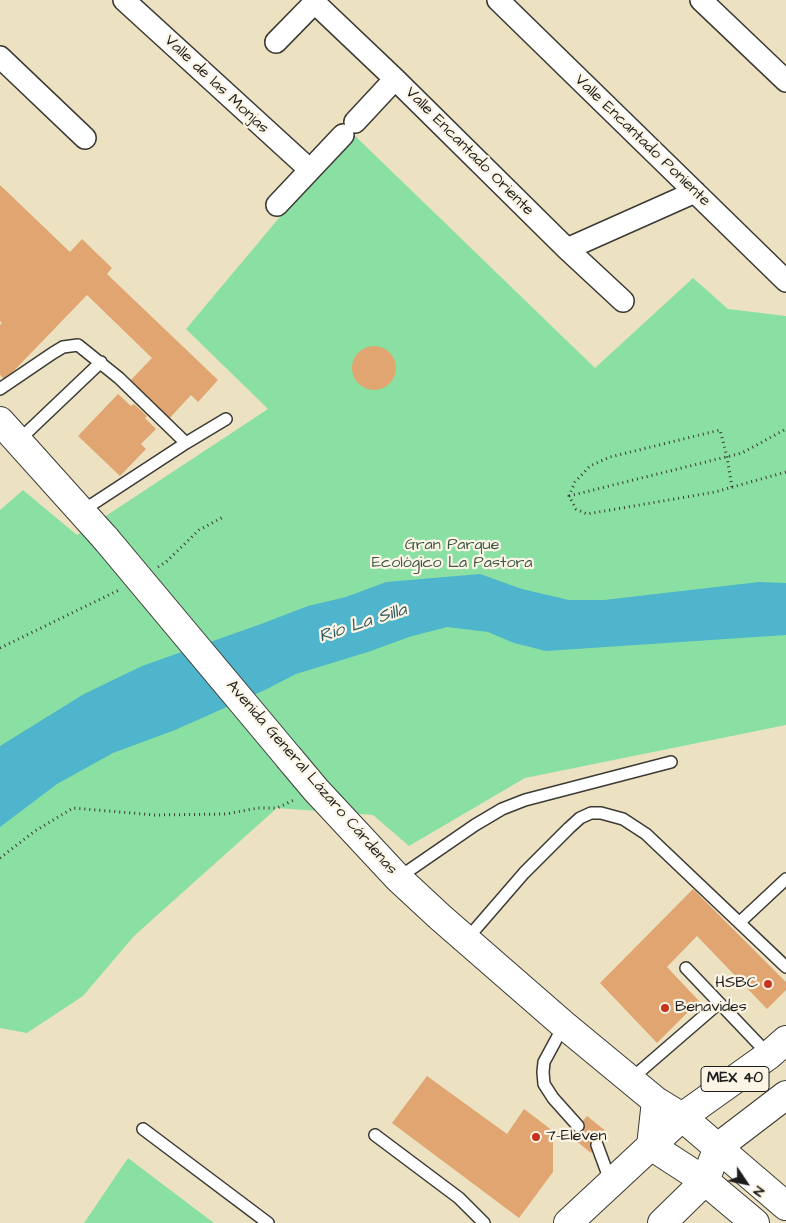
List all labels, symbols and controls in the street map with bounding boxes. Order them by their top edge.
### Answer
street label: Valle de las Monjas [160,32,272,138]
street label: Valle Encantado Poniente [570,71,714,211]
street label: Valle Encantado Oriente [401,84,537,220]
park label: Gran Parque Ecológico La Pastora [372,536,532,574]
water label: Río La Silla [316,600,410,648]
street label: Avenida General Lázaro Cárdenas [221,677,401,879]
place label: HSBC [715,974,758,994]
marker: HSBC [762,978,774,990]
place label: Benavides [675,998,747,1018]
marker: Benavides [659,1002,671,1014]
road number: MEX 40 [701,1066,769,1092]
place label: 7-Eleven [546,1127,606,1147]
marker: 7-Eleven [530,1131,542,1143]
north arrow [721,1158,771,1208]
text: N [748,1182,769,1201]

